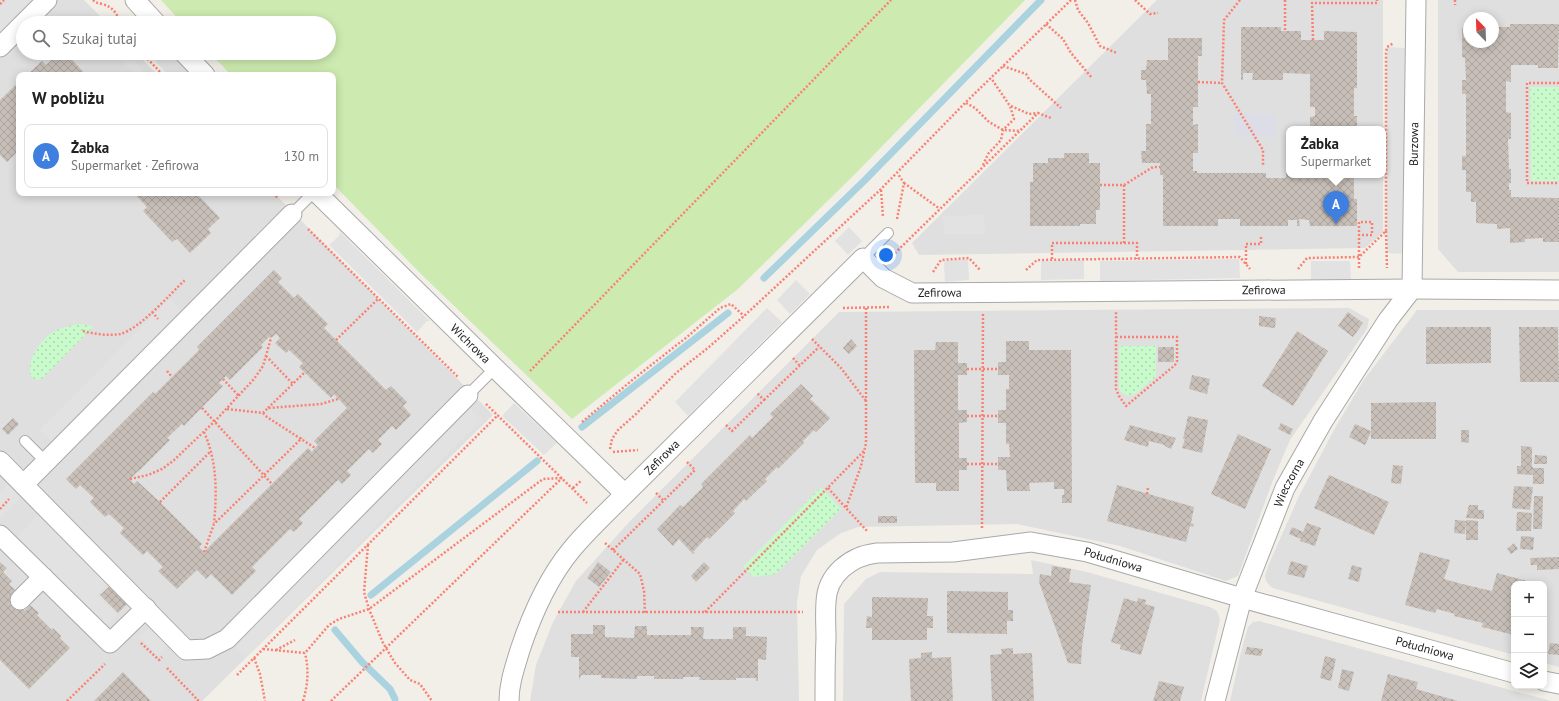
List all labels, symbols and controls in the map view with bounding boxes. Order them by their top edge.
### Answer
north arrow [1463,12,1499,48]
search box [16,16,336,60]
icon: search [30,27,52,49]
text: Szukaj tutaj [62,29,137,48]
text: W pobliżu [32,87,104,109]
street label: Burzowa [1406,122,1421,166]
popup [1286,126,1386,178]
text: Żabka [1301,134,1339,153]
text: Żabka [71,138,109,157]
text: A [42,148,50,165]
text: 130 m [284,148,319,165]
text: Supermarket [1301,153,1371,170]
text: Supermarket · Zefirowa [71,157,199,174]
pin: A [1323,191,1349,224]
your location [876,245,896,265]
street label: Zefirowa [1242,282,1286,297]
street label: Zefirowa [918,285,962,300]
street label: Wichrowa [447,320,494,366]
street label: Zefirowa [641,436,682,478]
street label: Wieczorna [1270,456,1307,509]
street label: Południowa [1082,544,1144,575]
map controls [1511,581,1547,689]
button: + [1511,581,1547,617]
button: − [1511,617,1547,653]
street label: Południowa [1394,633,1456,663]
button: layers [1511,653,1547,689]

